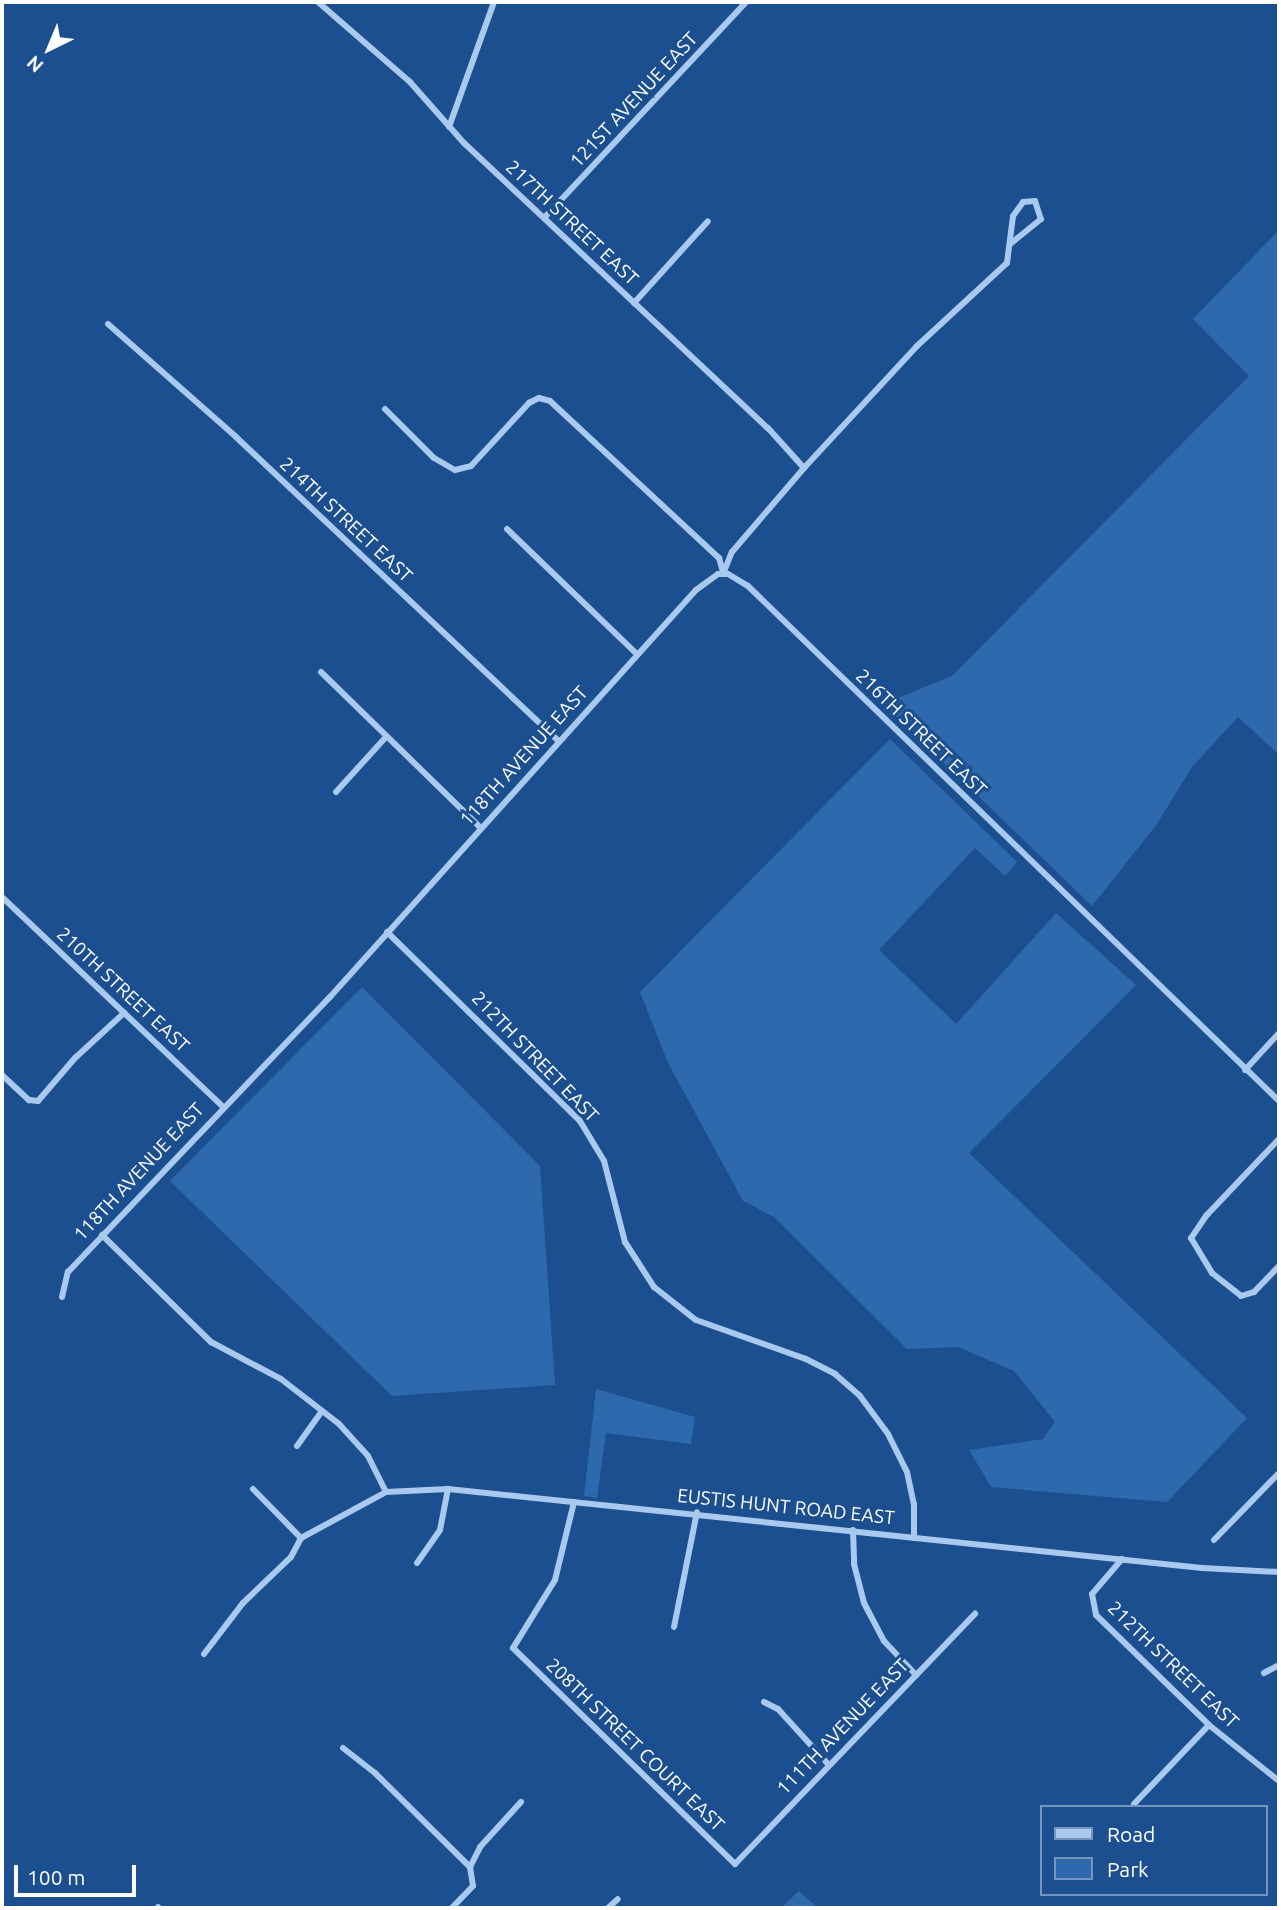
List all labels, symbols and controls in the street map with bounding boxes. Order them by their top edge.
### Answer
north arrow [14,14,84,84]
street label: 121ST AVENUE EAST [565,28,703,172]
text: N [22,51,47,77]
street label: 217TH STREET EAST [501,156,643,290]
street label: 214TH STREET EAST [275,453,417,587]
street label: 216TH STREET EAST [851,665,991,801]
street label: 118TH AVENUE EAST [455,681,593,831]
street label: 210TH STREET EAST [52,923,194,1057]
street label: 212TH STREET EAST [467,987,603,1127]
street label: 118TH AVENUE EAST [69,1098,209,1246]
street label: EUSTIS HUNT ROAD EAST [676,1484,896,1530]
street label: 212TH STREET EAST [1103,1597,1243,1733]
street label: 208TH STREET COURT EAST [541,1654,729,1836]
street label: 111TH AVENUE EAST [772,1654,914,1800]
legend [1040,1805,1267,1896]
text: Road [1107,1822,1155,1846]
scale bar [18,1850,140,1894]
text: Park [1107,1857,1149,1881]
text: 100 m [27,1865,85,1889]

